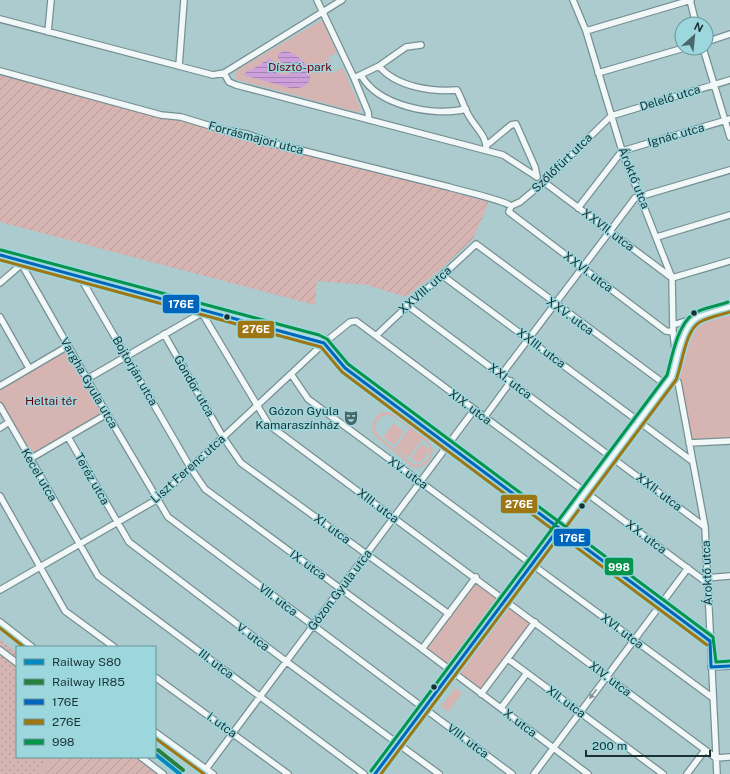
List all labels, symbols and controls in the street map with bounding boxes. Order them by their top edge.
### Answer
north arrow [674,16,714,56]
text: N [692,20,705,34]
park label: Dísztó-park [268,60,332,74]
street label: Delelő utca [638,82,702,114]
street label: Forrásmajori utca [207,119,305,157]
street label: Ignác utca [646,120,706,150]
street label: Szőlőfürt utca [529,131,595,195]
street label: Ároktő utca [615,145,653,211]
street label: XXVII. utca [579,206,637,254]
street label: XXVI. utca [560,249,616,295]
street label: XXVIII. utca [396,263,454,317]
line badge: 176E [162,294,200,314]
street label: XXV. utca [544,294,596,338]
text: 176E [168,298,194,310]
unlabelled marker [689,308,699,318]
unlabelled marker [222,312,232,322]
line badge: 276E [237,320,275,339]
text: 276E [242,323,270,335]
street label: XXIII. utca [514,325,568,371]
street label: Bojtorján utca [109,334,161,408]
street label: Vargha Gyula utca [57,335,121,431]
street label: Göndör utca [171,353,217,419]
street label: XXI. utca [486,360,534,402]
street label: XIX. utca [446,386,494,428]
park label: Heltai tér [25,394,77,408]
place label: Gózon Gyula Kamaraszínház [255,404,339,432]
theatre icon: Gózon Gyula Kamaraszínház [342,409,360,427]
street label: Liszt Ferenc utca [148,432,228,506]
street label: Kecel utca [18,446,60,504]
street label: Teréz utca [72,451,112,507]
street label: XV. utca [385,454,431,492]
street label: XXII. utca [633,470,685,514]
street label: XIII. utca [354,486,402,526]
line badge: 276E [500,494,538,514]
text: 276E [505,498,533,510]
unlabelled marker [577,501,587,511]
street label: XI. utca [311,511,353,547]
street label: XX. utca [623,517,669,557]
line badge: 176E [553,528,591,547]
text: 176E [559,532,585,544]
street label: Ároktő utca [699,540,715,606]
street label: IX. utca [287,547,329,583]
street label: Gózon Gyula utca [305,547,375,633]
line badge: 998 [604,557,634,576]
text: 998 [608,561,630,573]
street label: VII. utca [256,581,300,619]
street label: XVI. utca [598,610,646,652]
street label: V. utca [234,620,272,654]
legend [16,646,156,758]
street label: III. utca [196,646,236,682]
text: Railway S80 [52,655,121,669]
street label: XIV. utca [586,659,634,699]
text: Railway IR85 [52,675,125,689]
unlabelled marker [429,682,439,692]
street label: XII. utca [544,683,588,721]
one-way arrow [589,688,597,699]
text: 176E [52,695,79,709]
street label: X. utca [500,706,540,740]
street label: I. utca [204,709,240,741]
text: 276E [52,715,81,729]
street label: VIII. utca [444,721,492,761]
scale bar [586,732,710,758]
text: 998 [52,735,75,749]
text: 200 m [592,739,627,753]

